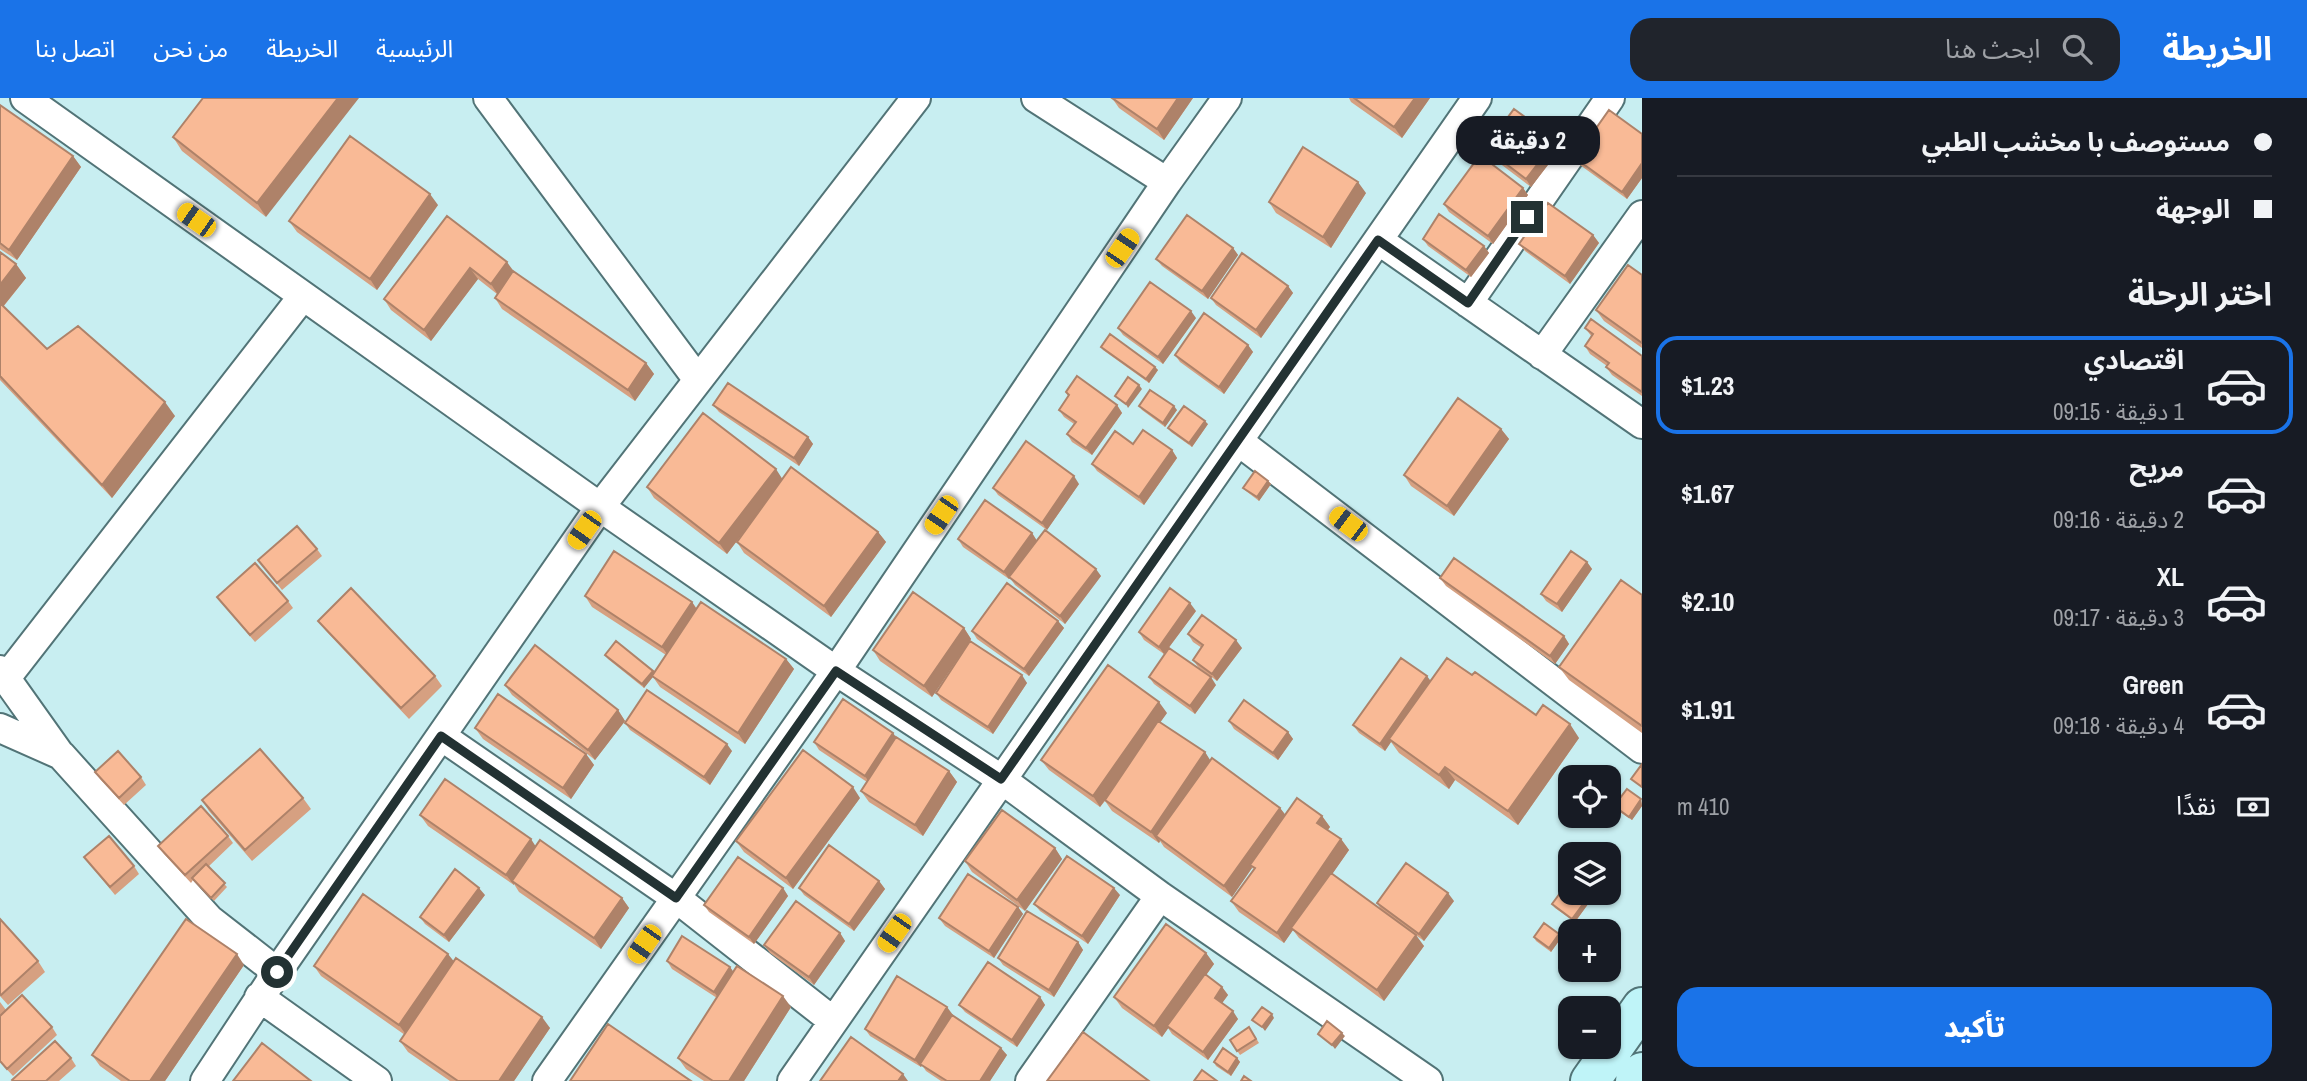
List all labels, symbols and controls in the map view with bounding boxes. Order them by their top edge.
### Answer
search box [1630,18,2120,81]
text: الخريطة [2162,26,2272,70]
icon: search [2058,30,2096,68]
text: ابحث هنا [1945,31,2040,66]
text: اتصل بنا [35,32,115,64]
text: من نحن [153,32,228,64]
text: الخريطة [266,32,338,64]
text: الرئيسية [376,32,453,64]
callout: 2 دقيقة [1455,116,1599,164]
text: مستوصف با مخشب الطبي [1922,124,2230,159]
text: 2 دقيقة [1490,125,1566,156]
text: الوجهة [2156,191,2230,226]
car [173,199,220,241]
route end [1511,201,1543,233]
car [1102,225,1143,271]
text: اختر الرحلة [2128,272,2272,315]
text: اقتصادي [2084,342,2184,377]
icon: car [2205,354,2268,417]
text: $1.23 [1681,368,1734,403]
text: 1 دقيقة · 09:15 [2053,396,2184,427]
text: مريح [2129,450,2184,485]
icon: car [2205,462,2268,525]
text: $1.67 [1681,476,1734,511]
car [921,492,962,538]
car [1325,503,1372,545]
text: 2 دقيقة · 09:16 [2053,504,2184,535]
car [564,507,605,553]
text: XL [2157,559,2184,594]
icon: car [2205,570,2268,633]
text: $2.10 [1681,584,1734,619]
text: 3 دقيقة · 09:17 [2053,602,2184,633]
text: Green [2122,667,2184,702]
icon: car [2205,678,2268,741]
text: $1.91 [1681,692,1734,727]
text: 4 دقيقة · 09:18 [2053,710,2184,741]
map controls [1558,765,1621,1059]
button: locate [1558,765,1621,828]
text: نقدًا [2176,788,2216,823]
icon: cash [2234,788,2272,826]
text: 410 m [1677,791,1729,822]
button: layers [1558,842,1621,905]
car [874,910,915,956]
button: + [1558,919,1621,982]
car [624,921,665,967]
route start [261,956,293,988]
button: تأكيد [1677,987,2272,1067]
button: − [1558,996,1621,1059]

